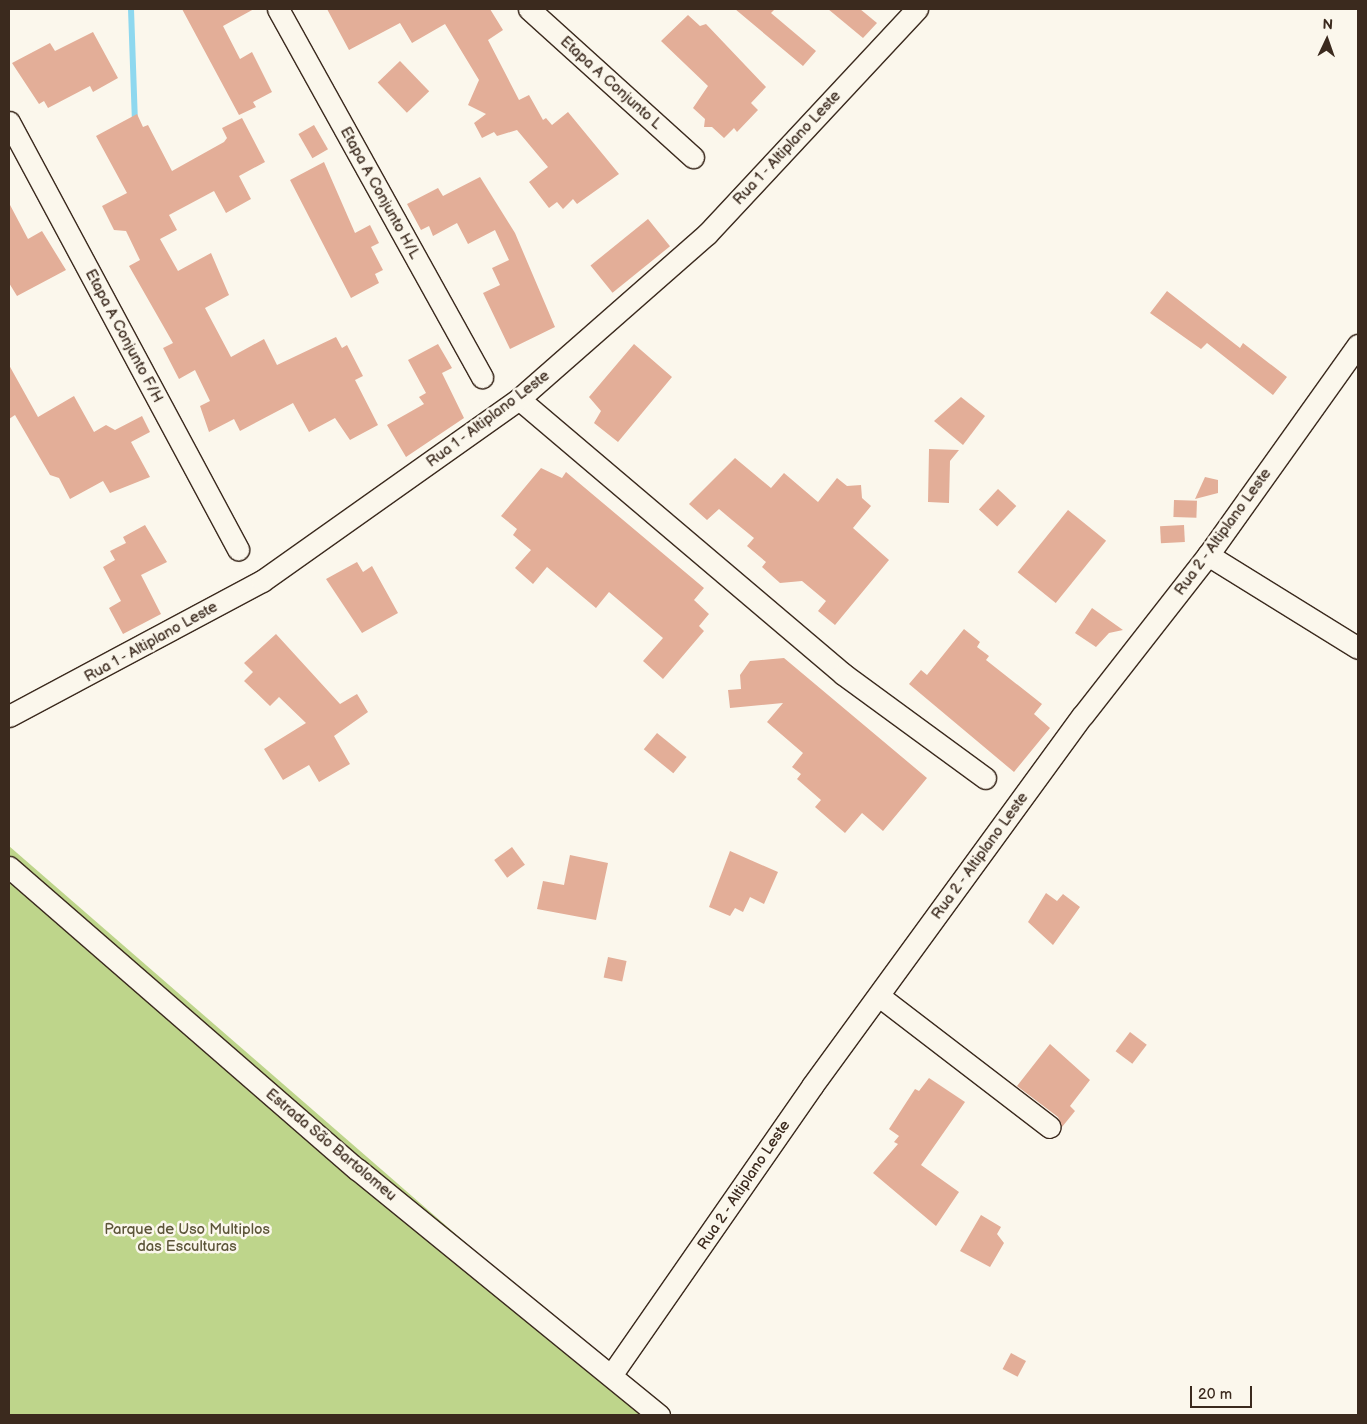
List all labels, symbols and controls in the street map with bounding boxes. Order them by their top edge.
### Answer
north arrow [1302,15,1352,65]
text: N [1322,16,1333,33]
street label: Etapa A Conjunto L [557,33,665,133]
street label: Rua 1 - Altiplano Leste [729,87,845,209]
street label: Etapa A Conjunto H/L [336,124,424,262]
street label: Etapa A Conjunto F/H [81,266,167,406]
street label: Rua 1 - Altiplano Leste [422,367,554,471]
street label: Rua 2 - Altiplano Leste [1171,465,1275,599]
street label: Rua 1 - Altiplano Leste [81,598,221,686]
street label: Rua 2 - Altiplano Leste [928,789,1032,923]
street label: Estrada São Bartolomeu [262,1085,400,1205]
street label: Rua 2 - Altiplano Leste [694,1116,794,1254]
park label: Parque de Uso Multiplos das Esculturas [104,1220,270,1255]
scale bar [1192,1376,1254,1408]
text: 20 m [1198,1385,1232,1404]

